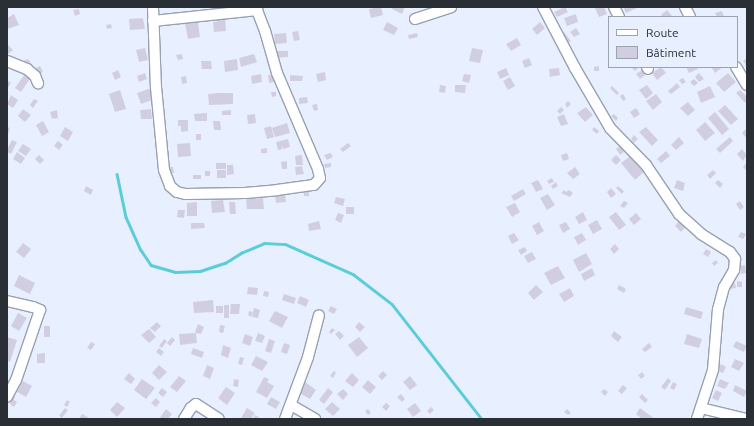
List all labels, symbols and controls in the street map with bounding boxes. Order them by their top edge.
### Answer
legend [608,16,738,68]
text: Route [646,26,679,39]
text: Bâtiment [646,46,696,59]

